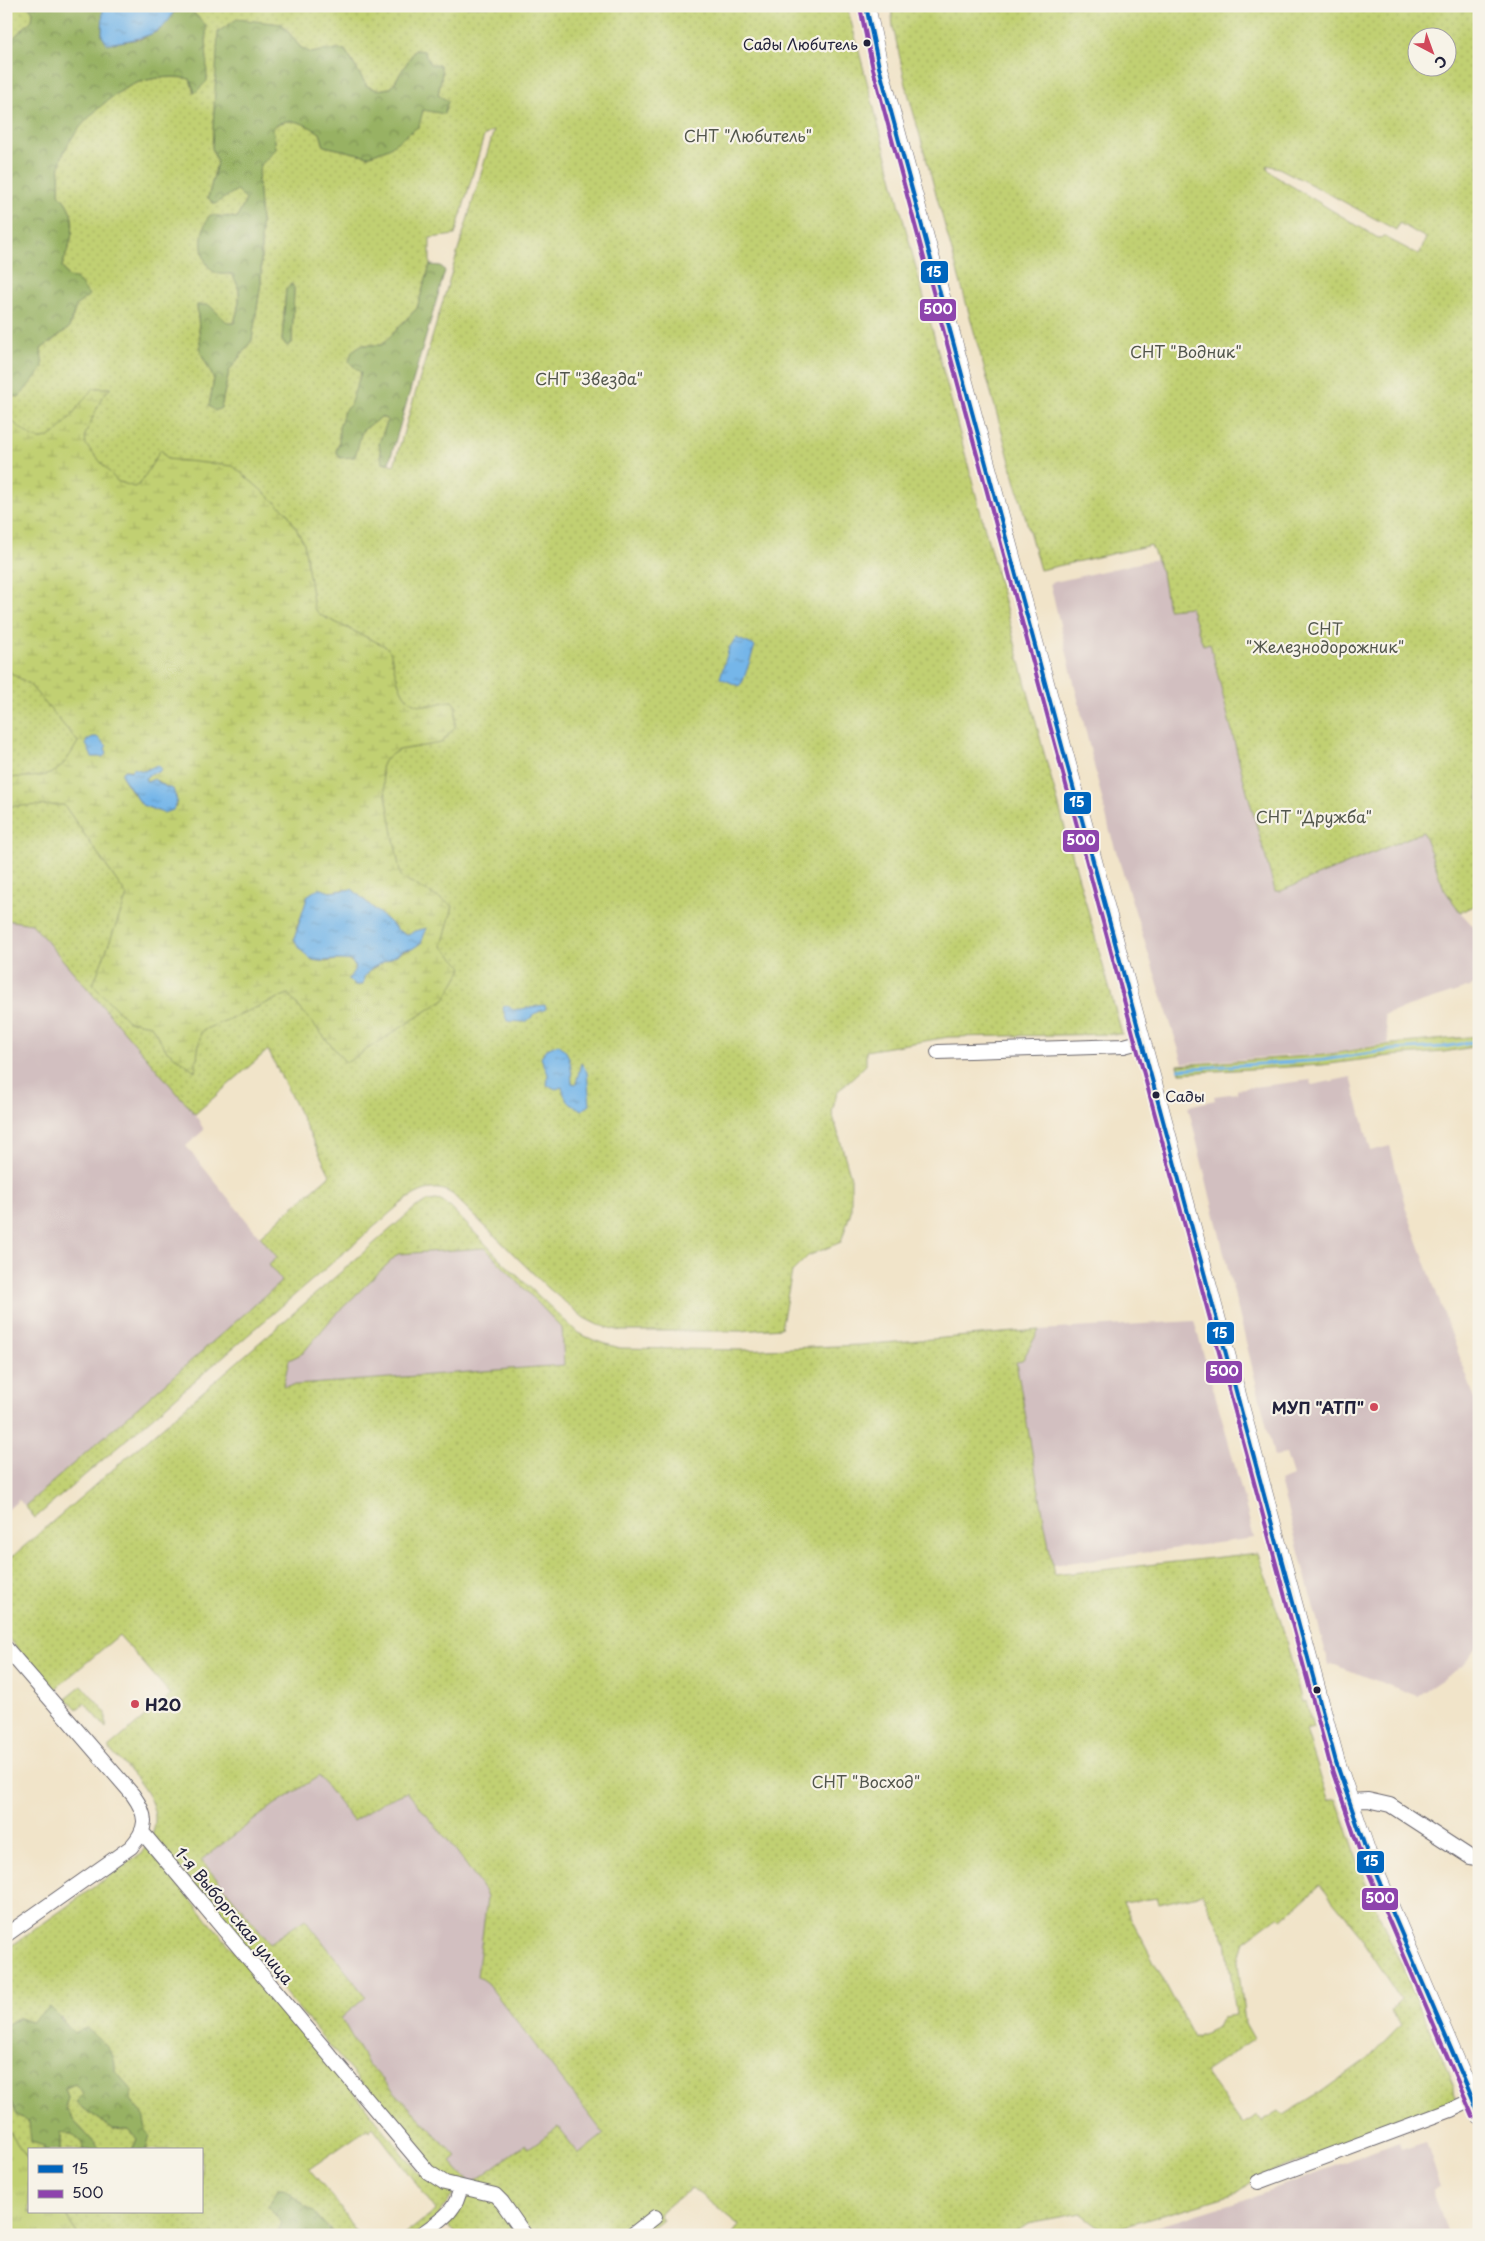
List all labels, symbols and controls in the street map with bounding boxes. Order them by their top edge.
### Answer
north arrow [1408,28,1458,78]
place label: Сады Любитель [743,32,858,55]
marker: Сады Любитель [862,38,872,48]
text: С [1430,51,1452,74]
park label: СНТ "Любитель" [684,123,812,147]
line badge: 15 [920,260,949,284]
text: 15 [926,261,942,282]
line badge: 500 [919,298,957,322]
text: 500 [923,298,953,319]
park label: СНТ "Водник" [1130,339,1242,363]
park label: СНТ "Звезда" [535,366,643,390]
park label: СНТ "Железнодорожник" [1246,616,1404,658]
line badge: 15 [1063,791,1092,815]
text: 15 [1069,791,1085,812]
park label: СНТ "Дружба" [1256,804,1372,828]
line badge: 500 [1062,829,1100,853]
text: 500 [1066,829,1096,850]
place label: Сады [1165,1084,1205,1107]
marker: Сады [1151,1090,1161,1100]
line badge: 15 [1206,1321,1235,1345]
text: 15 [1212,1322,1228,1343]
line badge: 500 [1205,1360,1243,1384]
text: 500 [1209,1360,1239,1381]
place label: МУП "АТП" [1272,1395,1364,1419]
marker: МУП "АТП" [1368,1401,1380,1413]
unlabelled marker [1312,1685,1322,1695]
place label: H2O [145,1692,181,1716]
marker: H2O [129,1698,141,1710]
park label: СНТ "Восход" [812,1769,920,1793]
street label: 1-я Выборгская улица [170,1841,300,1989]
line badge: 15 [1356,1850,1385,1874]
text: 15 [1363,1850,1379,1871]
line badge: 500 [1361,1887,1399,1911]
text: 500 [1365,1887,1395,1908]
legend [28,2148,202,2214]
text: 15 [72,2156,88,2179]
text: 500 [72,2180,104,2203]

